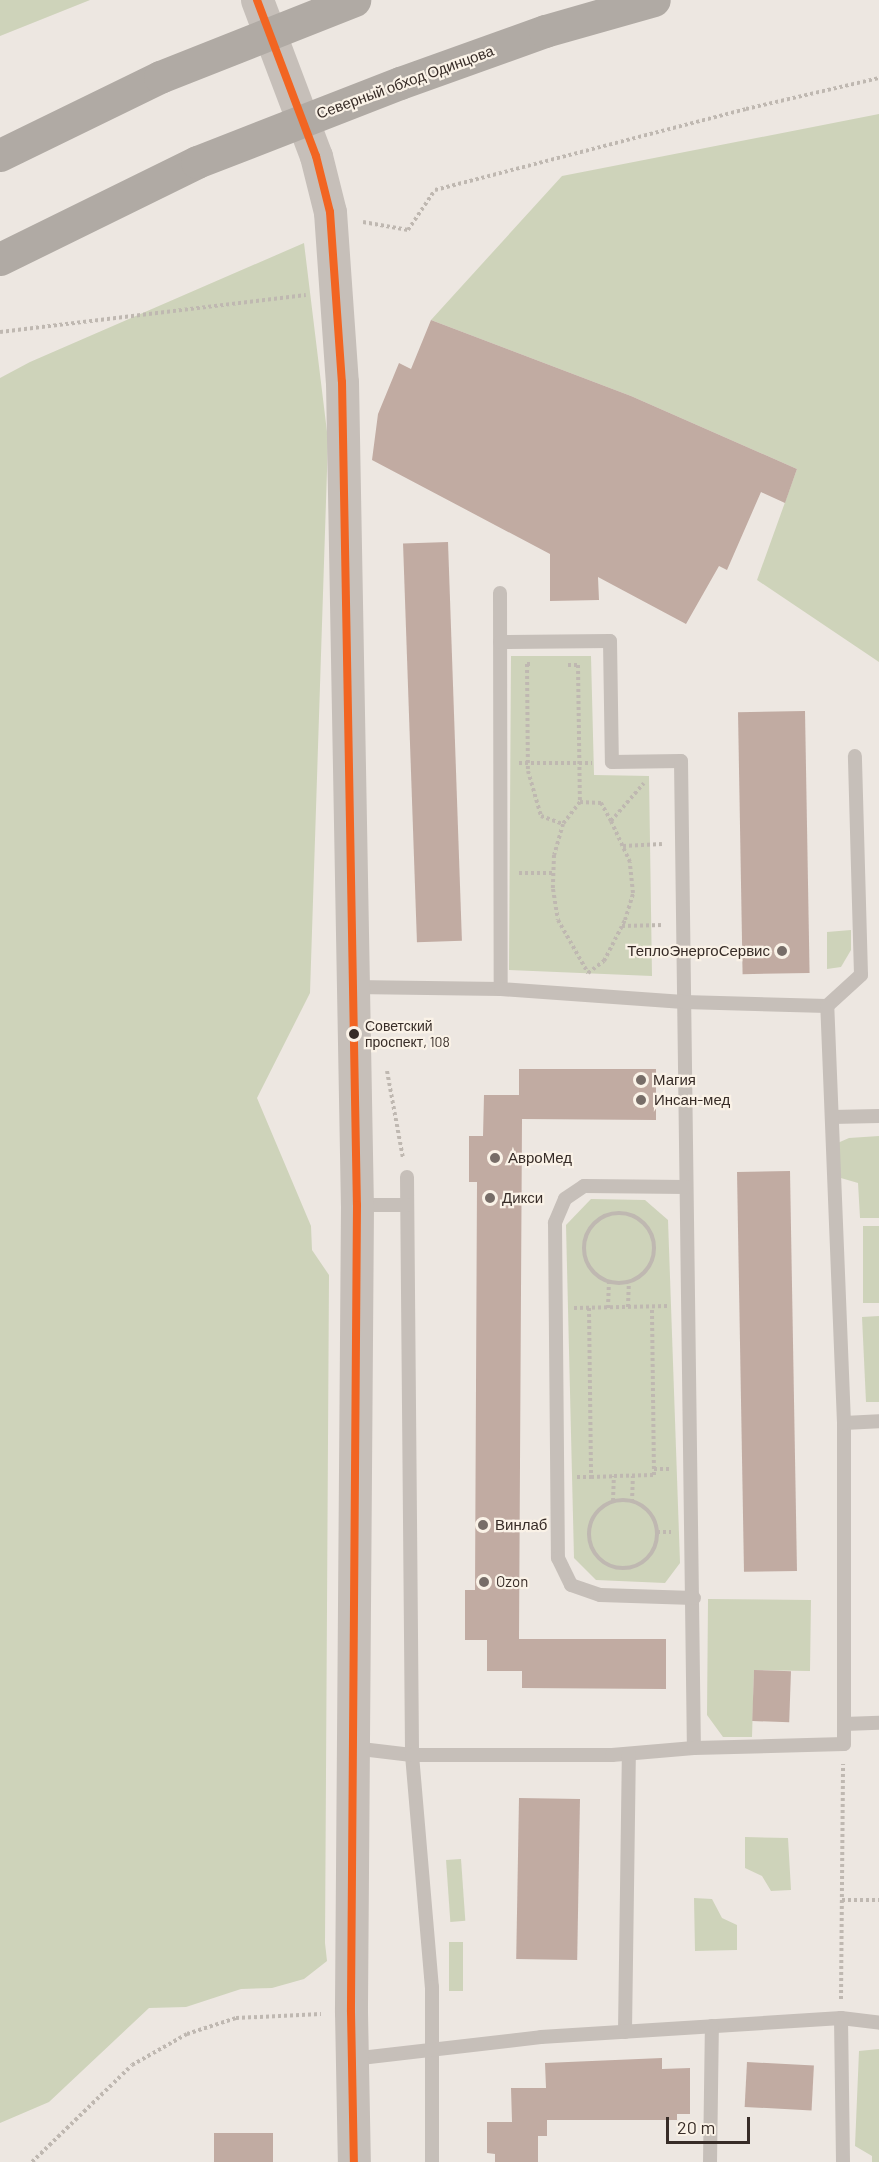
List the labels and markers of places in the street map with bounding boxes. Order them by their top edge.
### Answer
place label: ТеплоЭнергоСервис [627,942,770,960]
marker: ТеплоЭнергоСервис [775,944,789,958]
place label: Советский проспект, 108 [365,1018,450,1050]
marker: Советский проспект, 108 [348,1028,360,1040]
place label: Магия [653,1071,696,1089]
marker: Магия [634,1073,648,1087]
marker: Инсан-мед [632,1091,650,1109]
place label: Инсан-мед [654,1091,730,1109]
marker: АвроМед [486,1149,504,1167]
place label: АвроМед [508,1149,572,1167]
place label: Дикси [502,1189,543,1207]
marker: Дикси [483,1191,497,1205]
place label: Винлаб [495,1516,547,1534]
marker: Винлаб [476,1518,490,1532]
place label: Ozon [496,1573,528,1591]
marker: Ozon [477,1575,491,1589]

